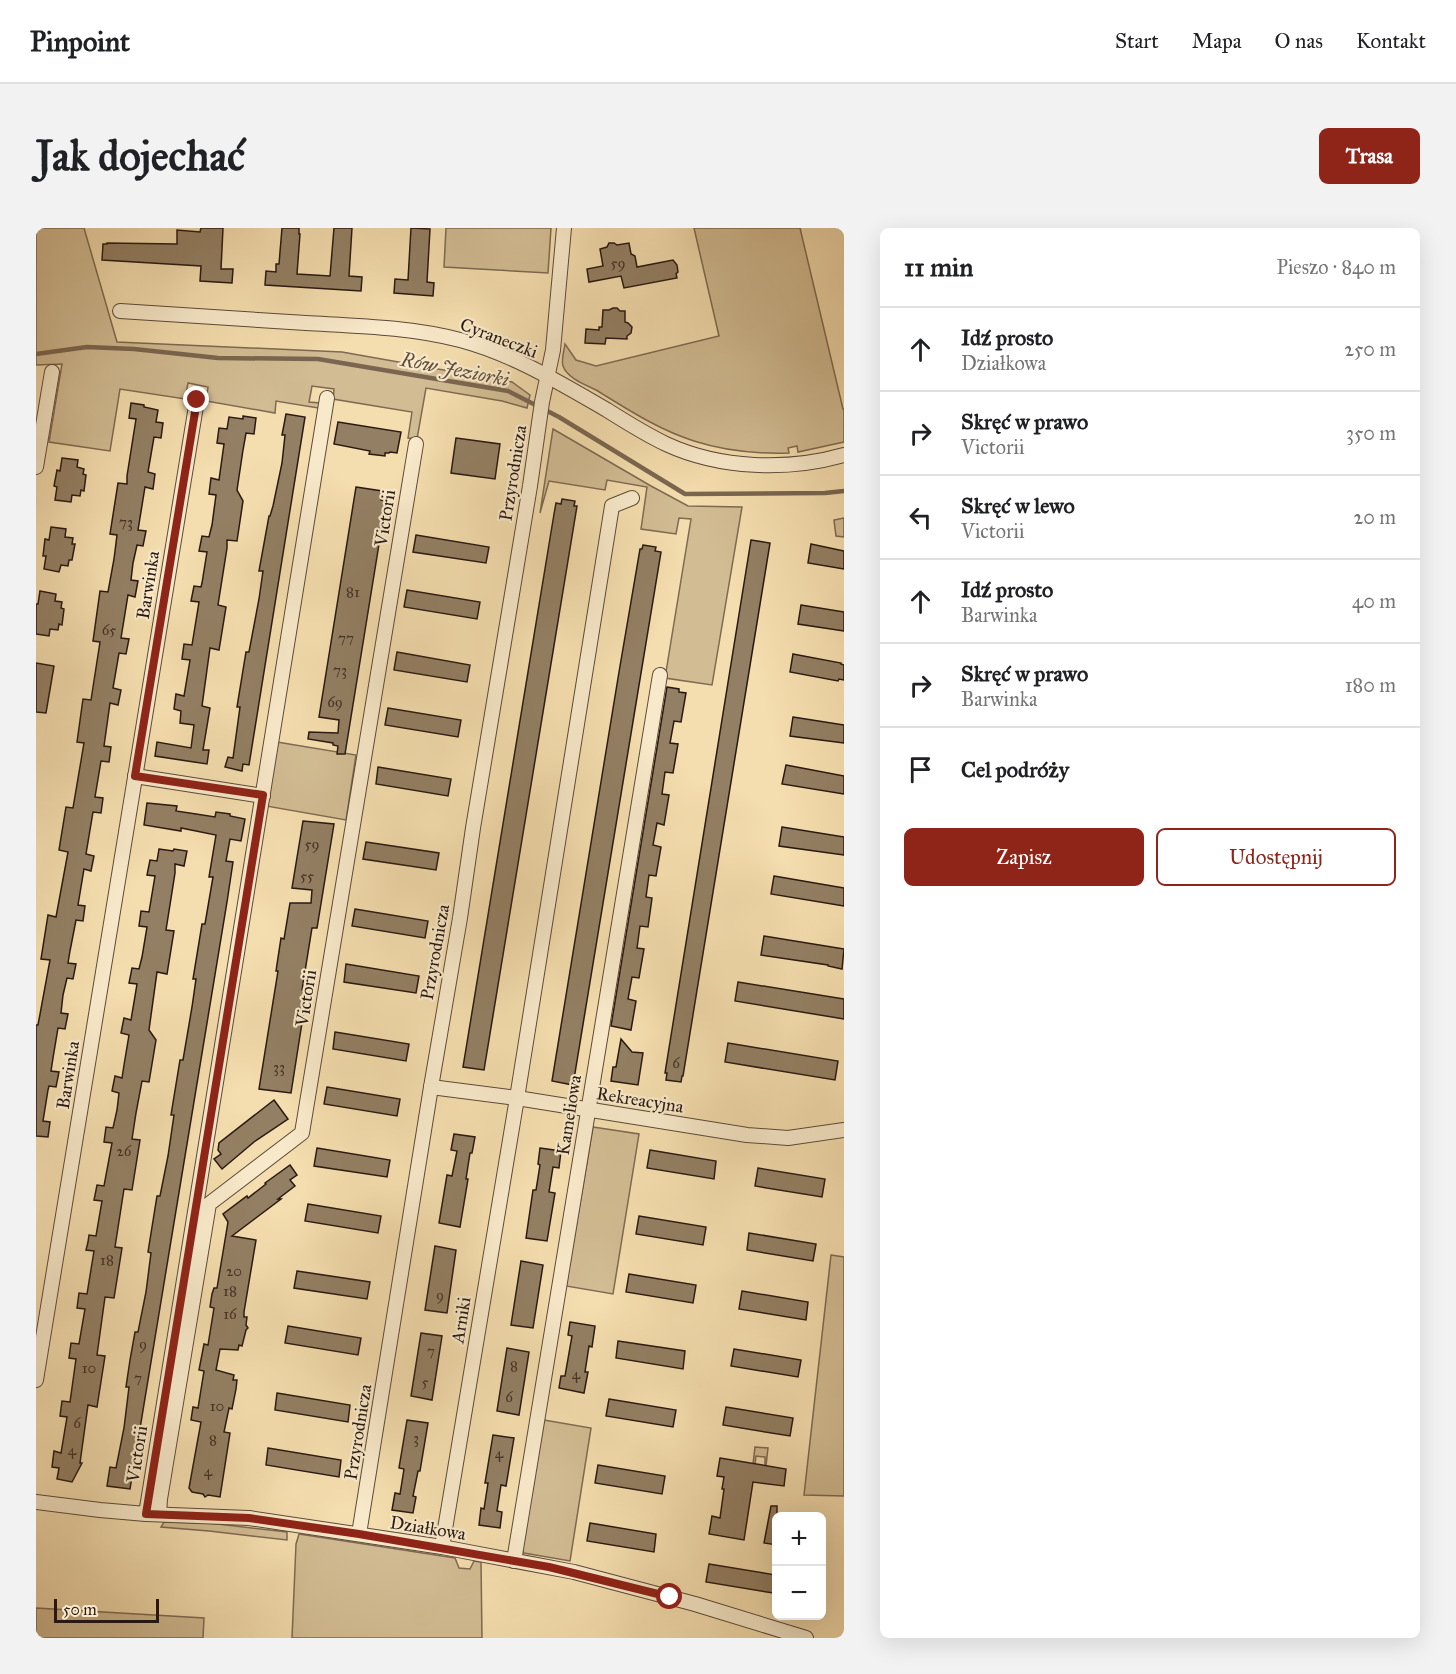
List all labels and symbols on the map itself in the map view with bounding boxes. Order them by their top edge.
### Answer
house number: 59 [610,254,626,272]
street label: Cyraneczki [457,313,541,363]
water label: Rów Jeziorki [398,347,511,391]
route end [183,386,209,412]
street label: Przyrodnicza [495,423,531,522]
street label: Victorii [370,488,400,549]
house number: 73 [119,513,133,531]
street label: Barwinka [132,549,164,621]
house number: 81 [346,583,360,601]
house number: 65 [102,621,116,639]
house number: 77 [338,629,354,647]
house number: 73 [333,661,347,679]
house number: 69 [327,693,343,711]
house number: 59 [304,835,320,853]
house number: 55 [300,867,314,885]
street label: Przyrodnicza [416,902,454,1002]
street label: Victorii [291,968,321,1029]
street label: Barwinka [52,1039,84,1111]
house number: 6 [672,1054,681,1072]
house number: 33 [273,1058,285,1076]
street label: Kameliowa [552,1073,586,1157]
street label: Rekreacyjna [595,1082,685,1118]
house number: 26 [116,1142,133,1160]
house number: 18 [100,1251,114,1269]
house number: 20 [226,1262,242,1280]
house number: 18 [223,1282,237,1300]
house number: 9 [436,1286,444,1304]
street label: Arniki [446,1295,476,1346]
house number: 16 [223,1305,238,1323]
house number: 9 [139,1335,147,1353]
house number: 7 [427,1342,435,1360]
house number: 8 [510,1357,518,1375]
house number: 10 [82,1359,96,1377]
house number: 4 [572,1365,581,1383]
house number: 7 [134,1369,142,1387]
house number: 5 [422,1373,429,1391]
street label: Przyrodnicza [340,1382,376,1481]
house number: 6 [505,1388,514,1406]
house number: 10 [210,1397,224,1415]
house number: 6 [73,1414,82,1432]
street label: Victorii [122,1424,152,1485]
house number: 3 [413,1429,419,1447]
house number: 8 [209,1431,217,1449]
house number: 4 [68,1441,77,1459]
house number: 4 [495,1444,504,1462]
house number: 4 [204,1462,213,1480]
street label: Działkowa [388,1511,468,1545]
route start [656,1583,682,1609]
scale bar [54,1596,159,1624]

